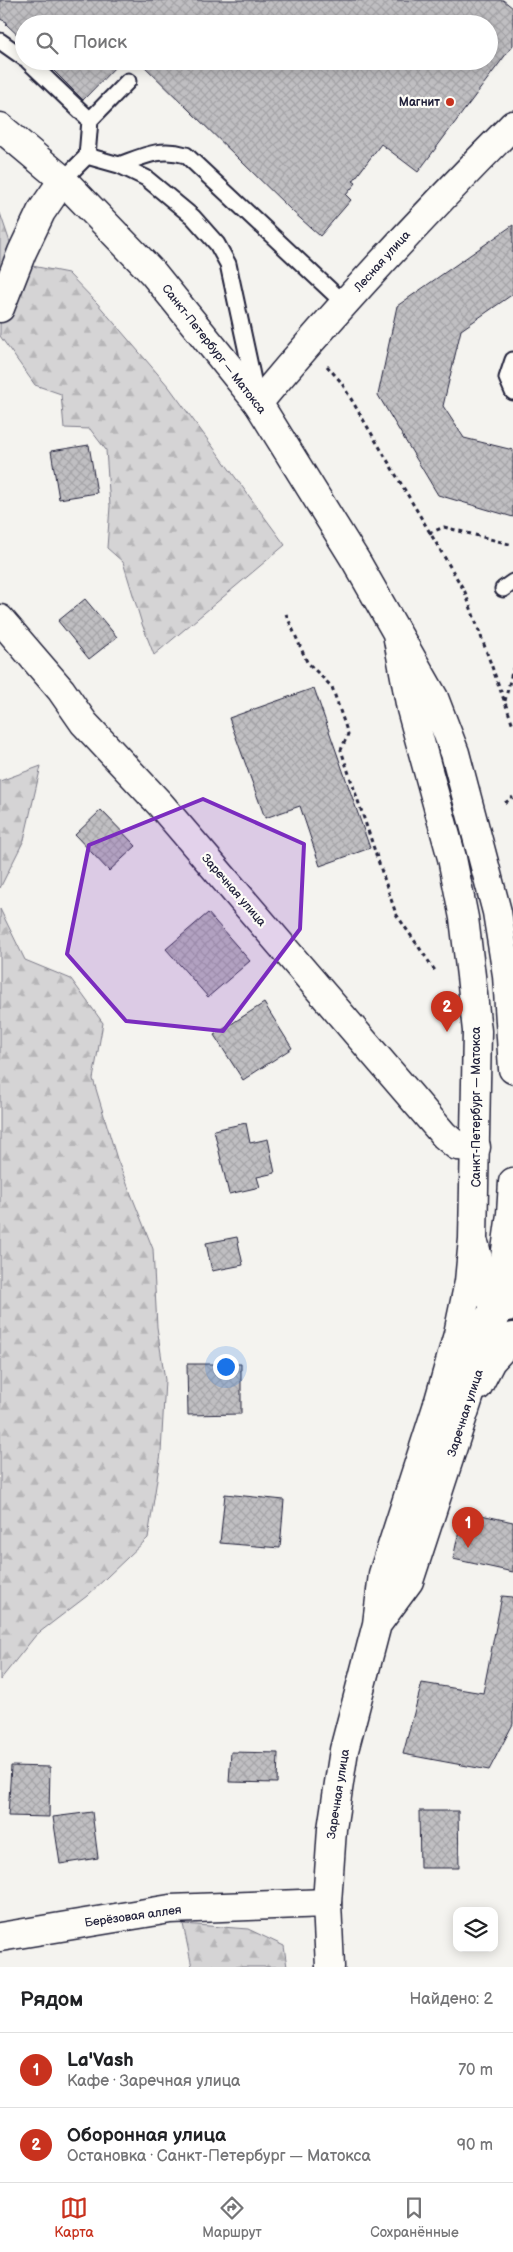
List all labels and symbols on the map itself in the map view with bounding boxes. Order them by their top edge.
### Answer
place label: Магнит [399,95,440,110]
marker: Магнит [444,96,456,108]
street label: Лесная улица [350,228,414,296]
street label: Санкт-Петербург — Матокса [158,281,269,417]
street label: Заречная улица [198,851,269,930]
pin: 2 [431,991,463,1032]
street label: Санкт-Петербург — Матокса [469,1027,484,1187]
your location [213,1354,239,1380]
street label: Заречная улица [444,1368,487,1459]
pin: 1 [452,1507,484,1548]
street label: Заречная улица [324,1748,353,1840]
street label: Берёзовая аллея [84,1902,183,1931]

